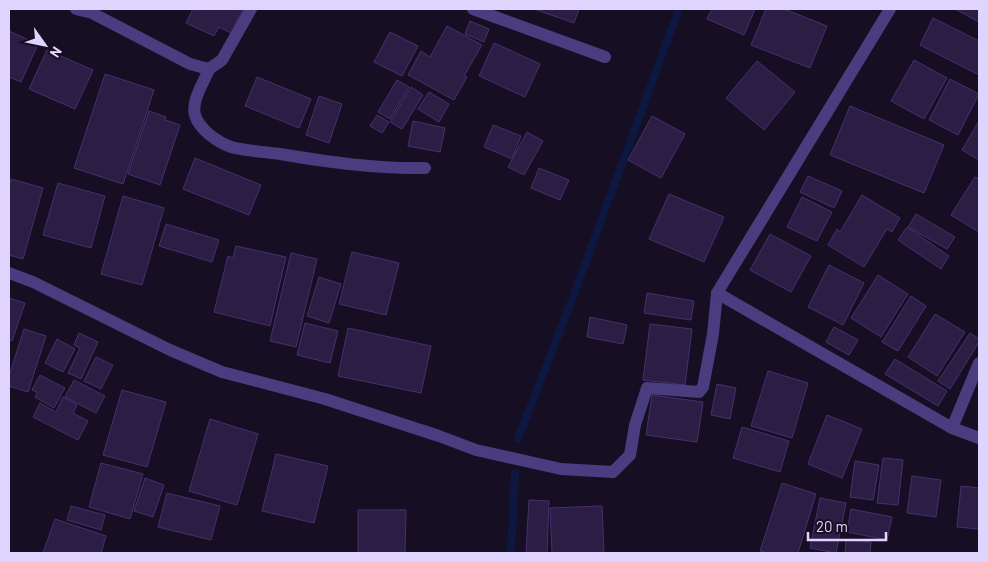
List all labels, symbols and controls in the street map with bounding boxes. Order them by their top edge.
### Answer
north arrow [20,20,70,70]
text: N [47,44,66,61]
scale bar [808,510,886,542]
text: 20 m [816,517,848,535]

